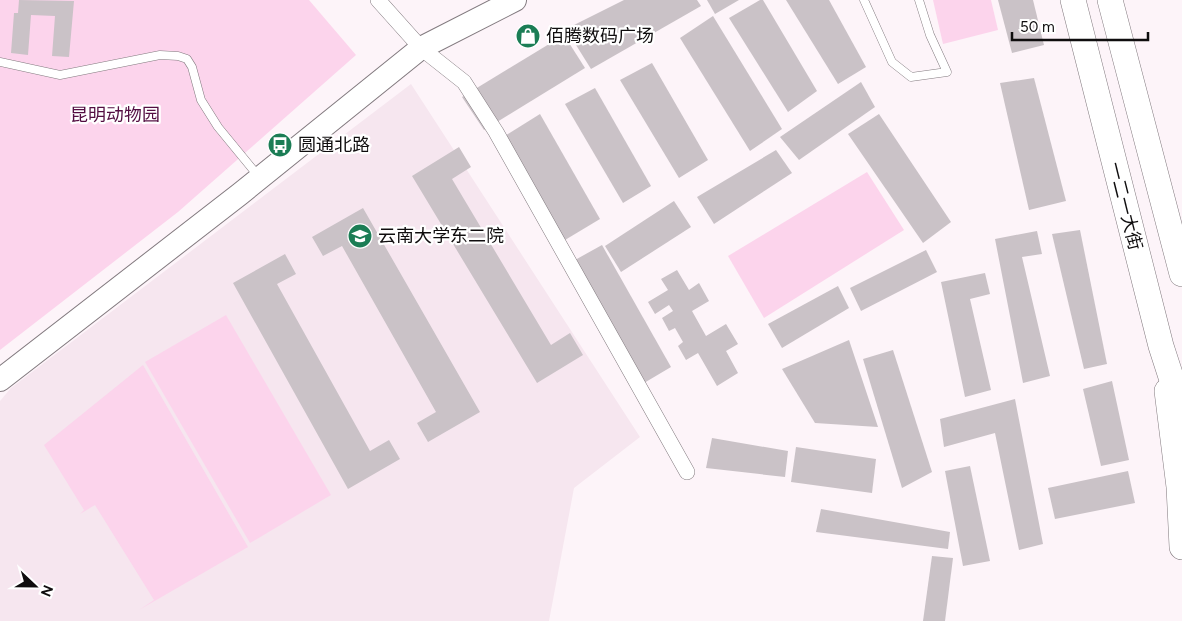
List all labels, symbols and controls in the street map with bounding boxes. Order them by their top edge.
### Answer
scale bar [1012,10,1148,42]
text: 50 m [1020,18,1055,36]
shop icon: 佰腾数码广场 [515,23,541,49]
place label: 佰腾数码广场 [546,25,654,47]
park label: 昆明动物园 [70,104,160,126]
bus stop icon: 圆通北路 [267,132,293,158]
place label: 圆通北路 [298,134,370,156]
street label: 一二一大街 [1103,160,1147,252]
school or university icon: 云南大学东二院 [347,223,373,249]
place label: 云南大学东二院 [378,225,504,247]
north arrow [10,561,60,611]
text: N [37,582,56,599]

